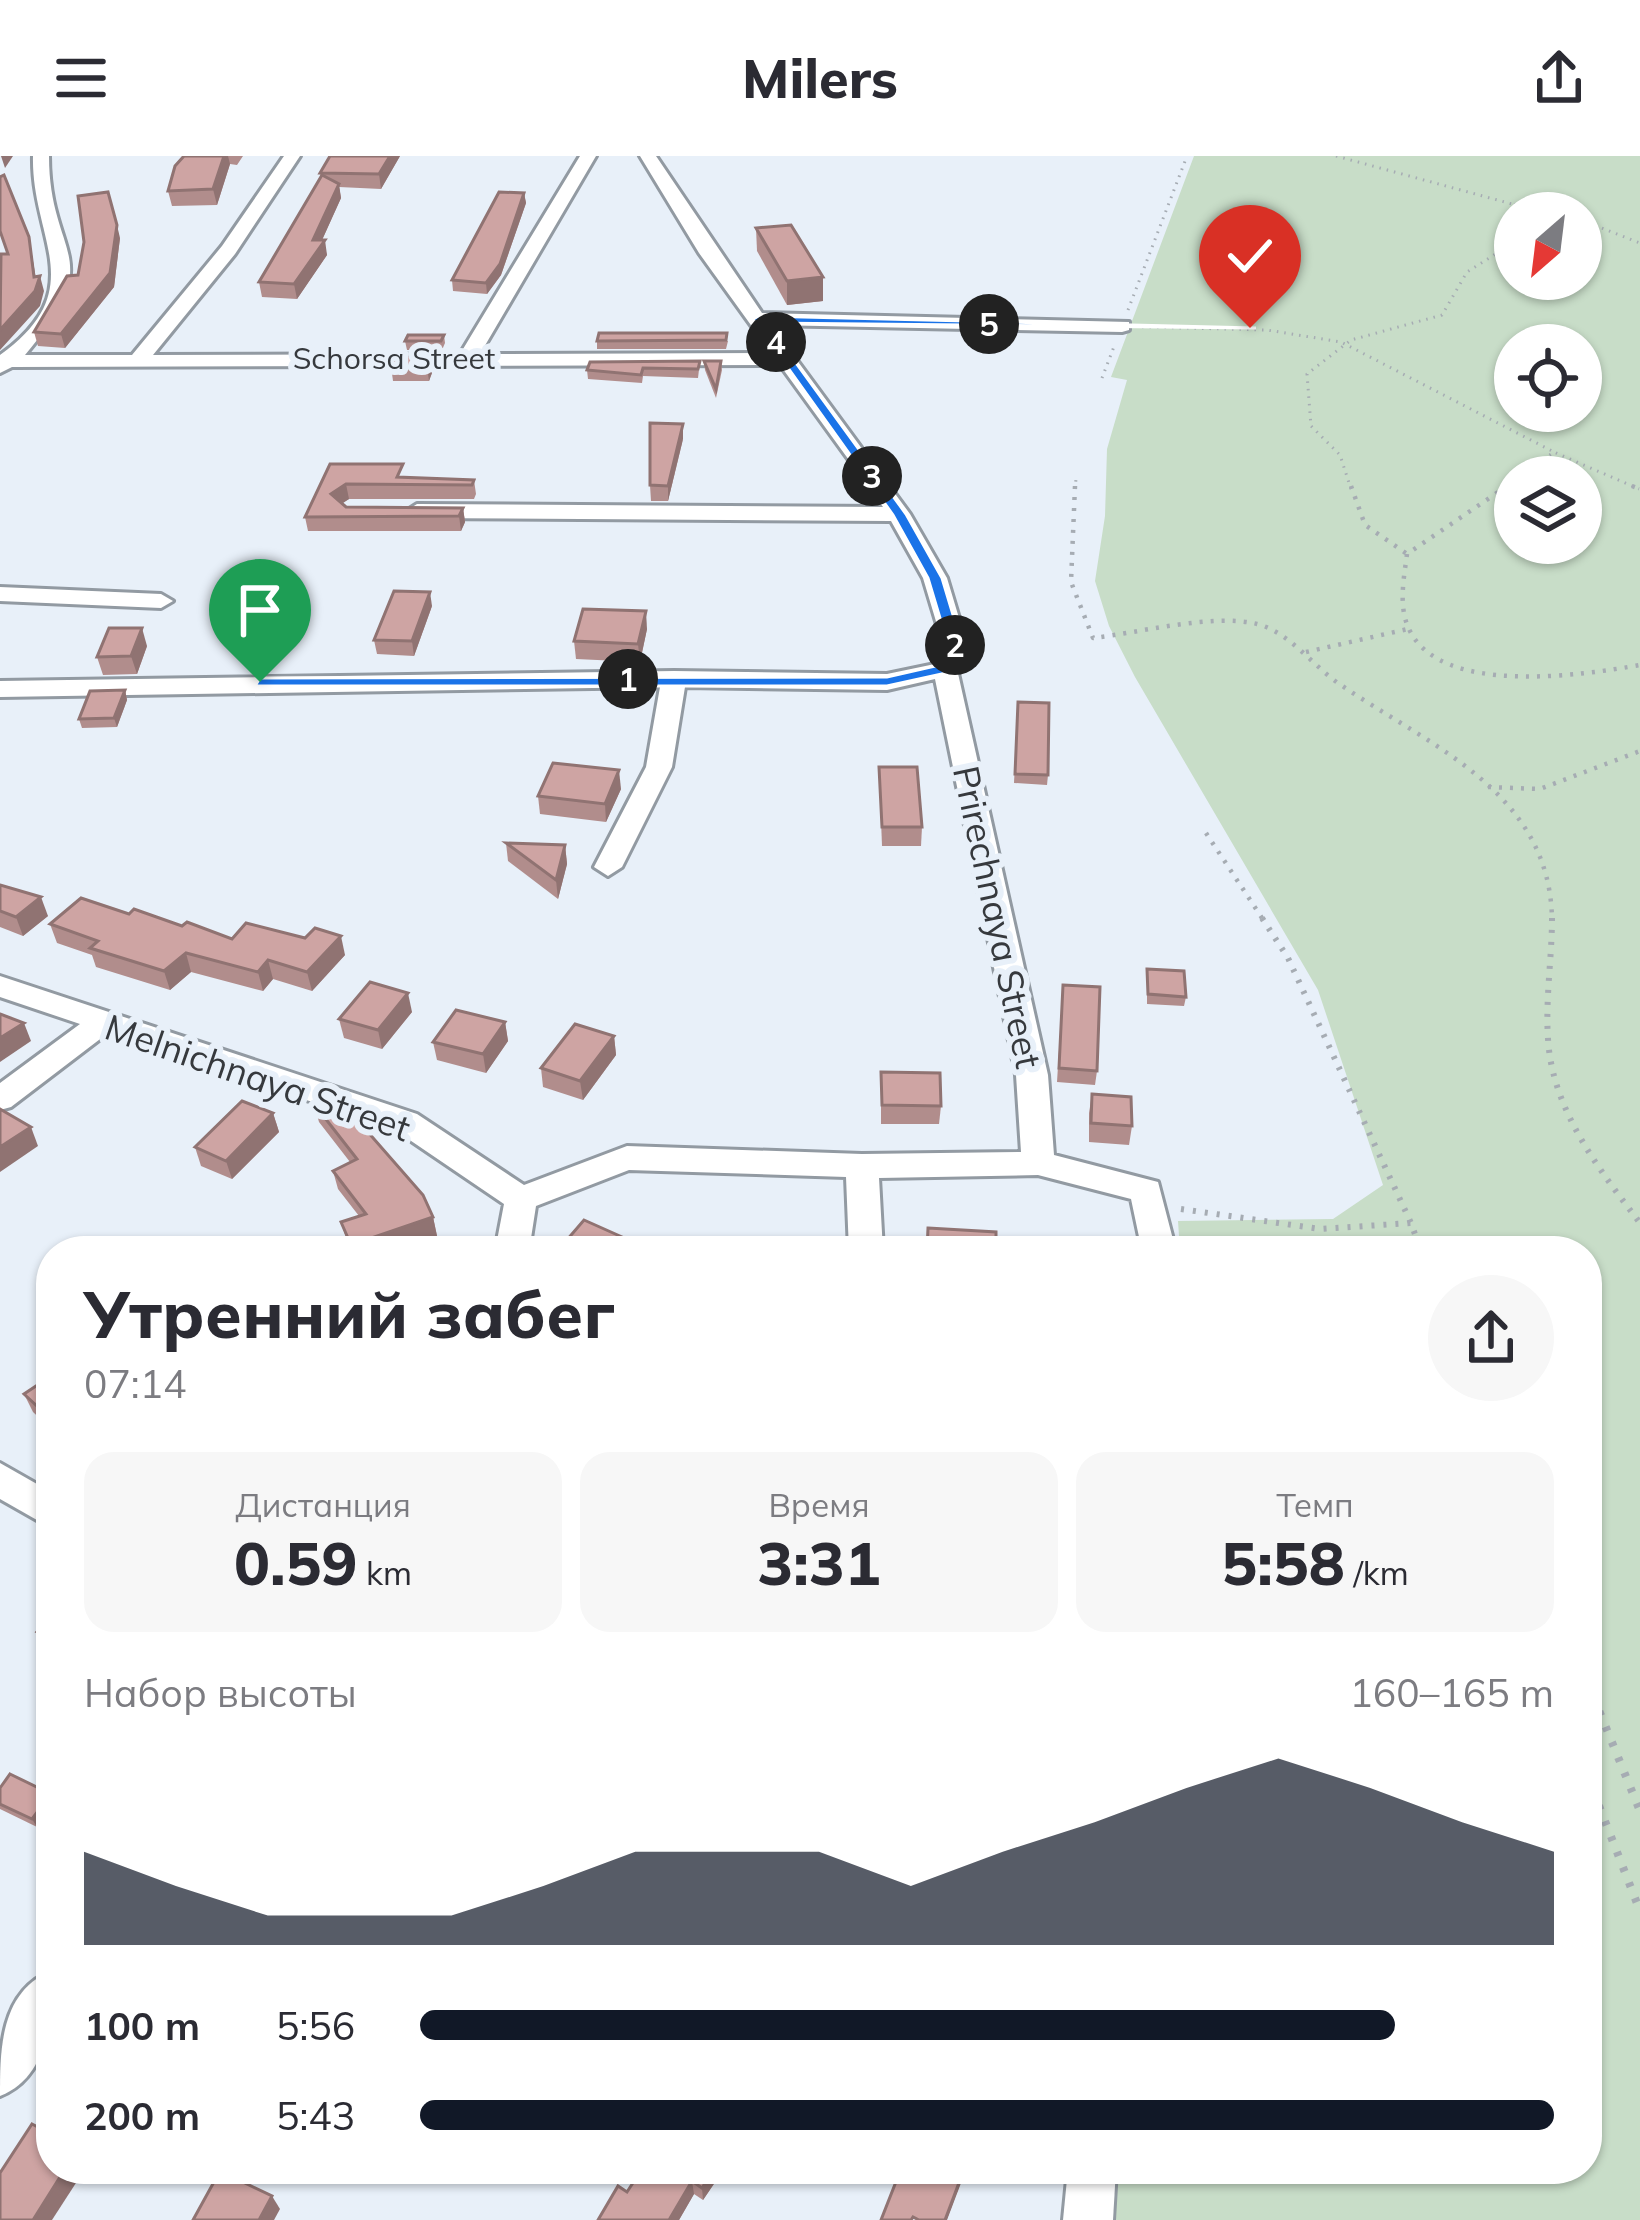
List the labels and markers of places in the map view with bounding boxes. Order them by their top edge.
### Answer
pin [1199,205,1301,328]
pin: 5 [959,294,1019,354]
pin: 4 [746,312,806,372]
pin: 3 [842,446,902,506]
pin [209,559,311,682]
pin: 2 [925,615,985,675]
pin: 1 [598,649,658,709]

